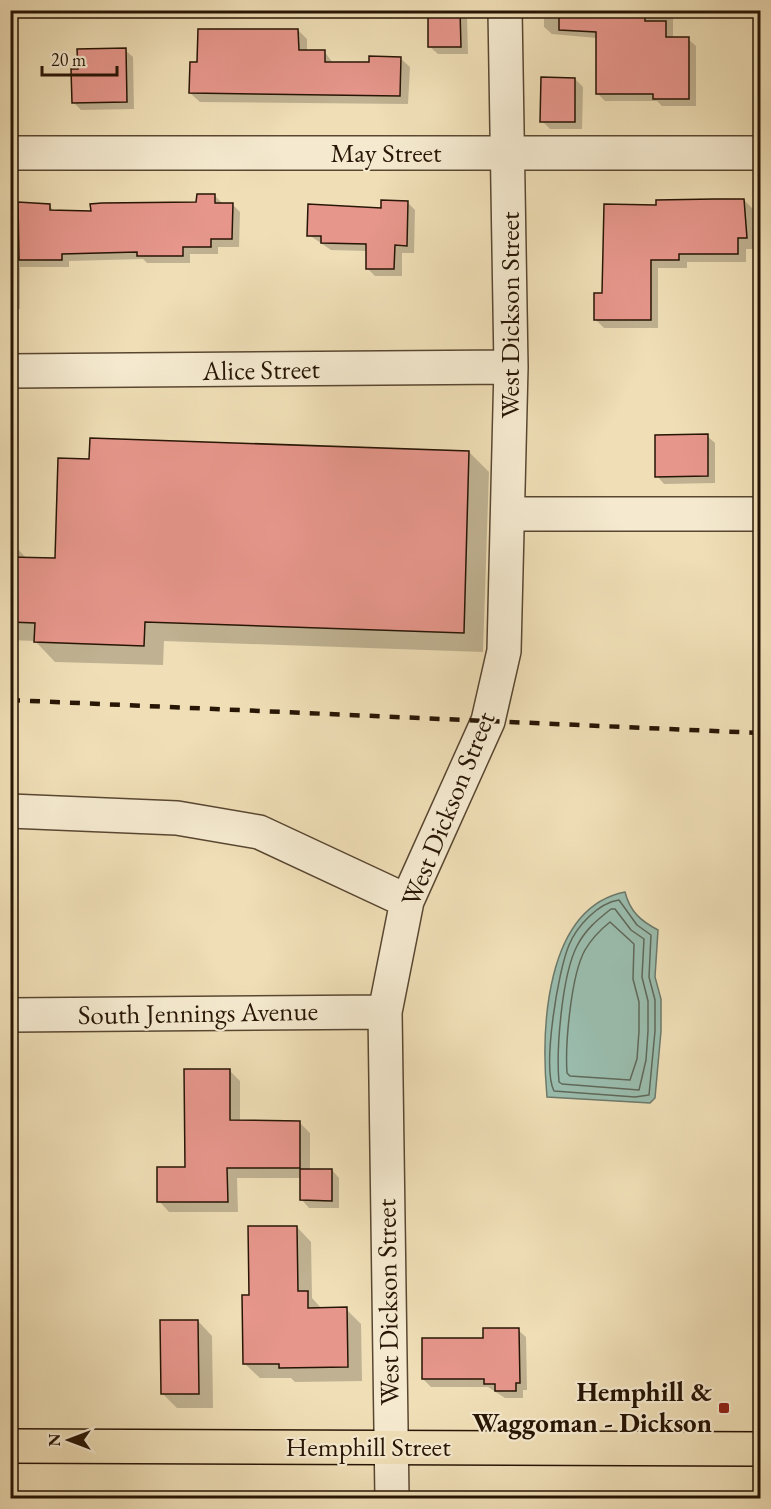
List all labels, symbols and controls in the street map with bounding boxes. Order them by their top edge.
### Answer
scale bar [42,39,117,77]
text: 20 m [51,48,86,71]
street label: May Street [331,135,442,170]
street label: West Dickson Street [492,211,527,418]
street label: Alice Street [201,351,321,388]
street label: West Dickson Street [393,706,503,911]
street label: South Jennings Avenue [78,993,318,1032]
street label: West Dickson Street [368,1198,407,1406]
place label: Hemphill & Waggoman - Dickson [472,1374,712,1440]
marker: Hemphill & Waggoman - Dickson [717,1401,731,1415]
north arrow [39,1410,99,1470]
street label: Hemphill Street [285,1429,451,1464]
text: N [44,1433,65,1446]

